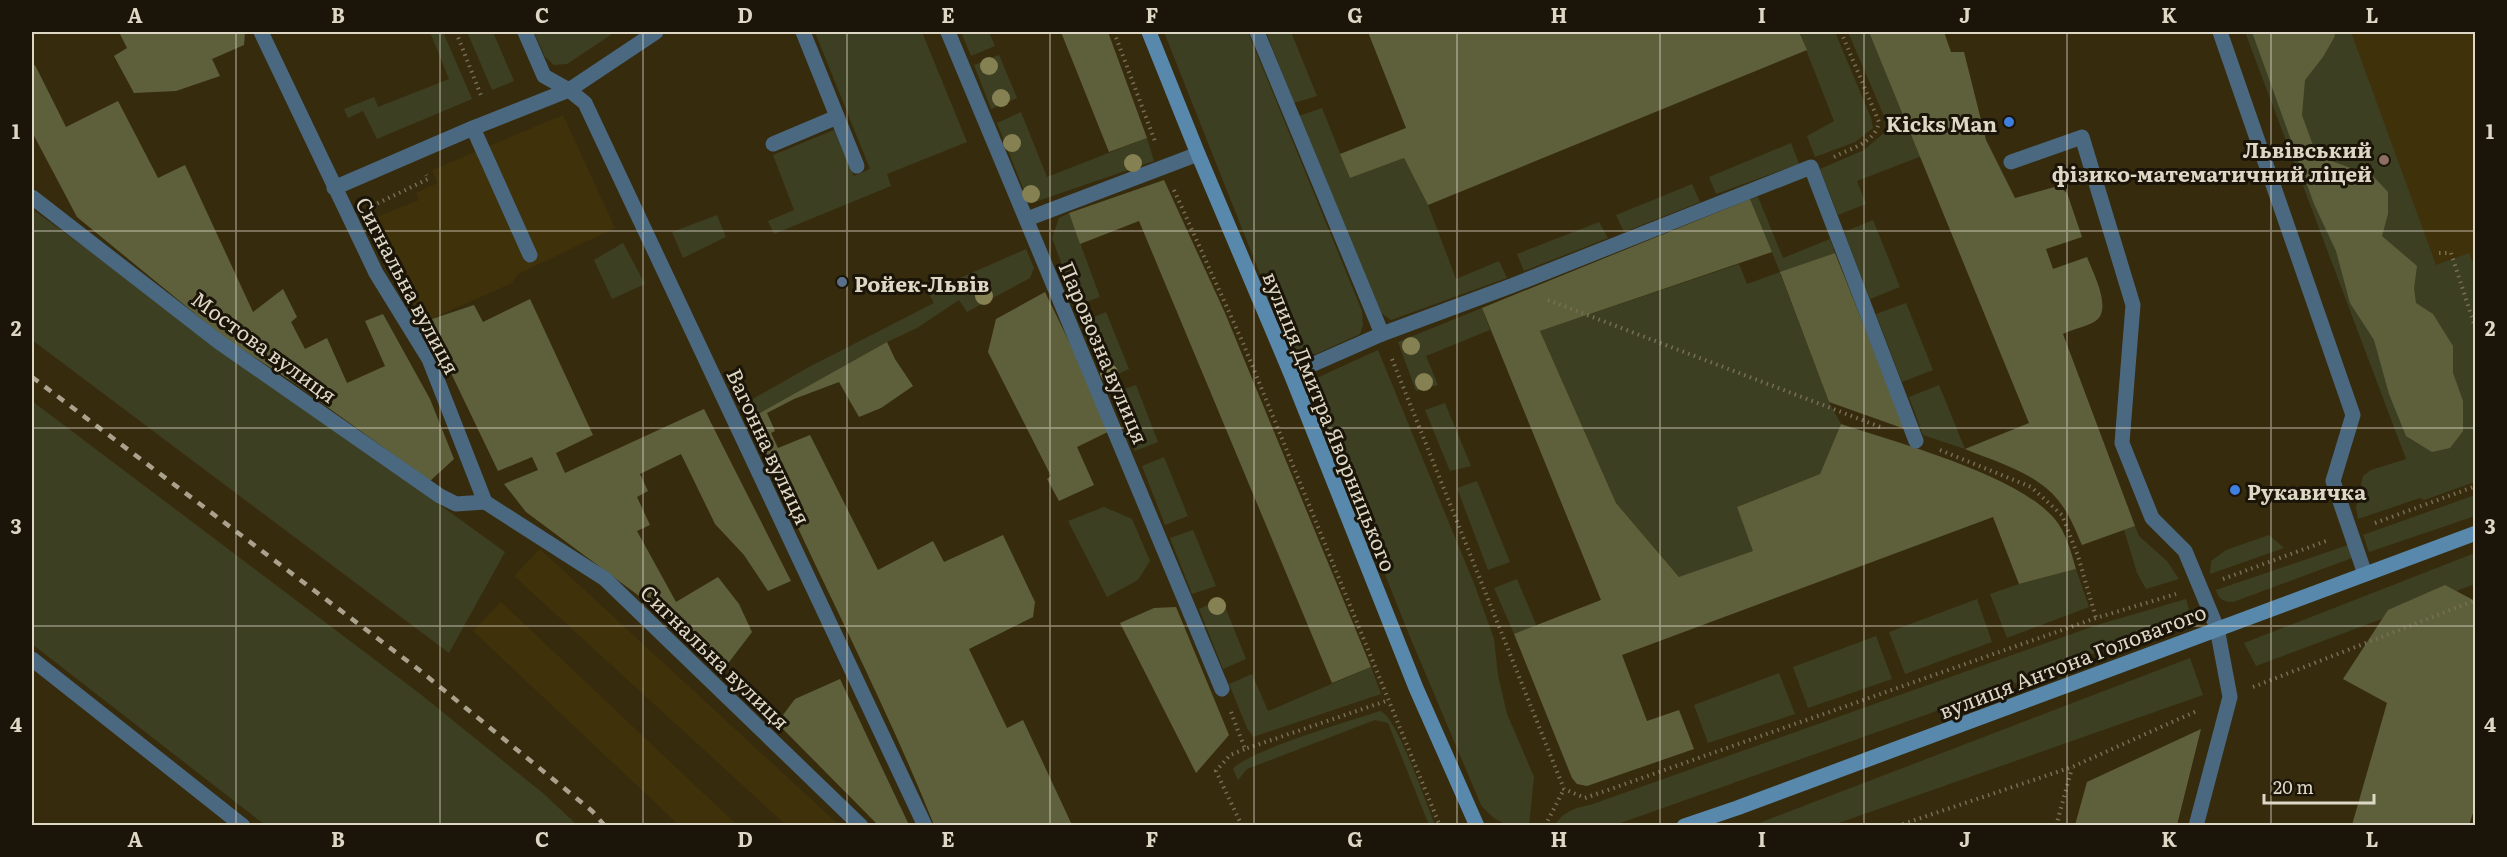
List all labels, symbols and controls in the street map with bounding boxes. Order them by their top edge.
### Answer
text: A [127,0,143,29]
text: B [331,0,345,29]
text: C [535,0,549,29]
text: D [737,0,753,29]
text: E [941,0,955,29]
text: F [1146,0,1159,29]
text: G [1347,0,1363,29]
text: H [1551,0,1567,29]
text: I [1758,0,1766,29]
text: J [1959,0,1971,29]
text: K [2161,0,2177,29]
text: L [2366,0,2379,29]
place label: Kicks Man [1886,107,1997,138]
text: 1 [12,115,20,145]
marker: Kicks Man [2002,115,2016,129]
text: 1 [2486,115,2494,145]
place label: Львівський фізико-математичний ліцей [2052,133,2372,188]
marker: Львівський фізико-математичний ліцей [2377,153,2391,167]
street label: Сигнальна вулиця [349,191,469,379]
street label: Паровозна вулиця [1052,256,1158,448]
street label: вулиця Дмитра Яворницького [1257,266,1405,576]
place label: Ройек-Львів [854,267,989,298]
marker: Ройек-Львів [835,275,849,289]
street label: Мостова вулиця [186,283,344,409]
text: 2 [11,312,22,342]
text: 2 [2485,312,2496,342]
street label: Вагонна вулиця [720,363,820,529]
place label: Рукавичка [2247,475,2367,506]
marker: Рукавичка [2228,483,2242,497]
text: 3 [10,510,22,540]
text: 3 [2484,510,2496,540]
street label: Сигнальна вулиця [634,577,798,735]
street label: вулиця Антона Головатого [1934,595,2210,725]
text: 4 [10,708,22,738]
text: 4 [2484,708,2496,738]
scale bar [2264,767,2374,805]
text: 20 m [2273,773,2314,800]
text: A [127,823,143,853]
text: B [331,823,345,853]
text: C [535,823,549,853]
text: D [737,823,753,853]
text: E [941,823,955,853]
text: F [1146,823,1159,853]
text: G [1347,823,1363,853]
text: H [1551,823,1567,853]
text: I [1758,823,1766,853]
text: J [1959,823,1971,853]
text: K [2161,823,2177,853]
text: L [2366,823,2379,853]

